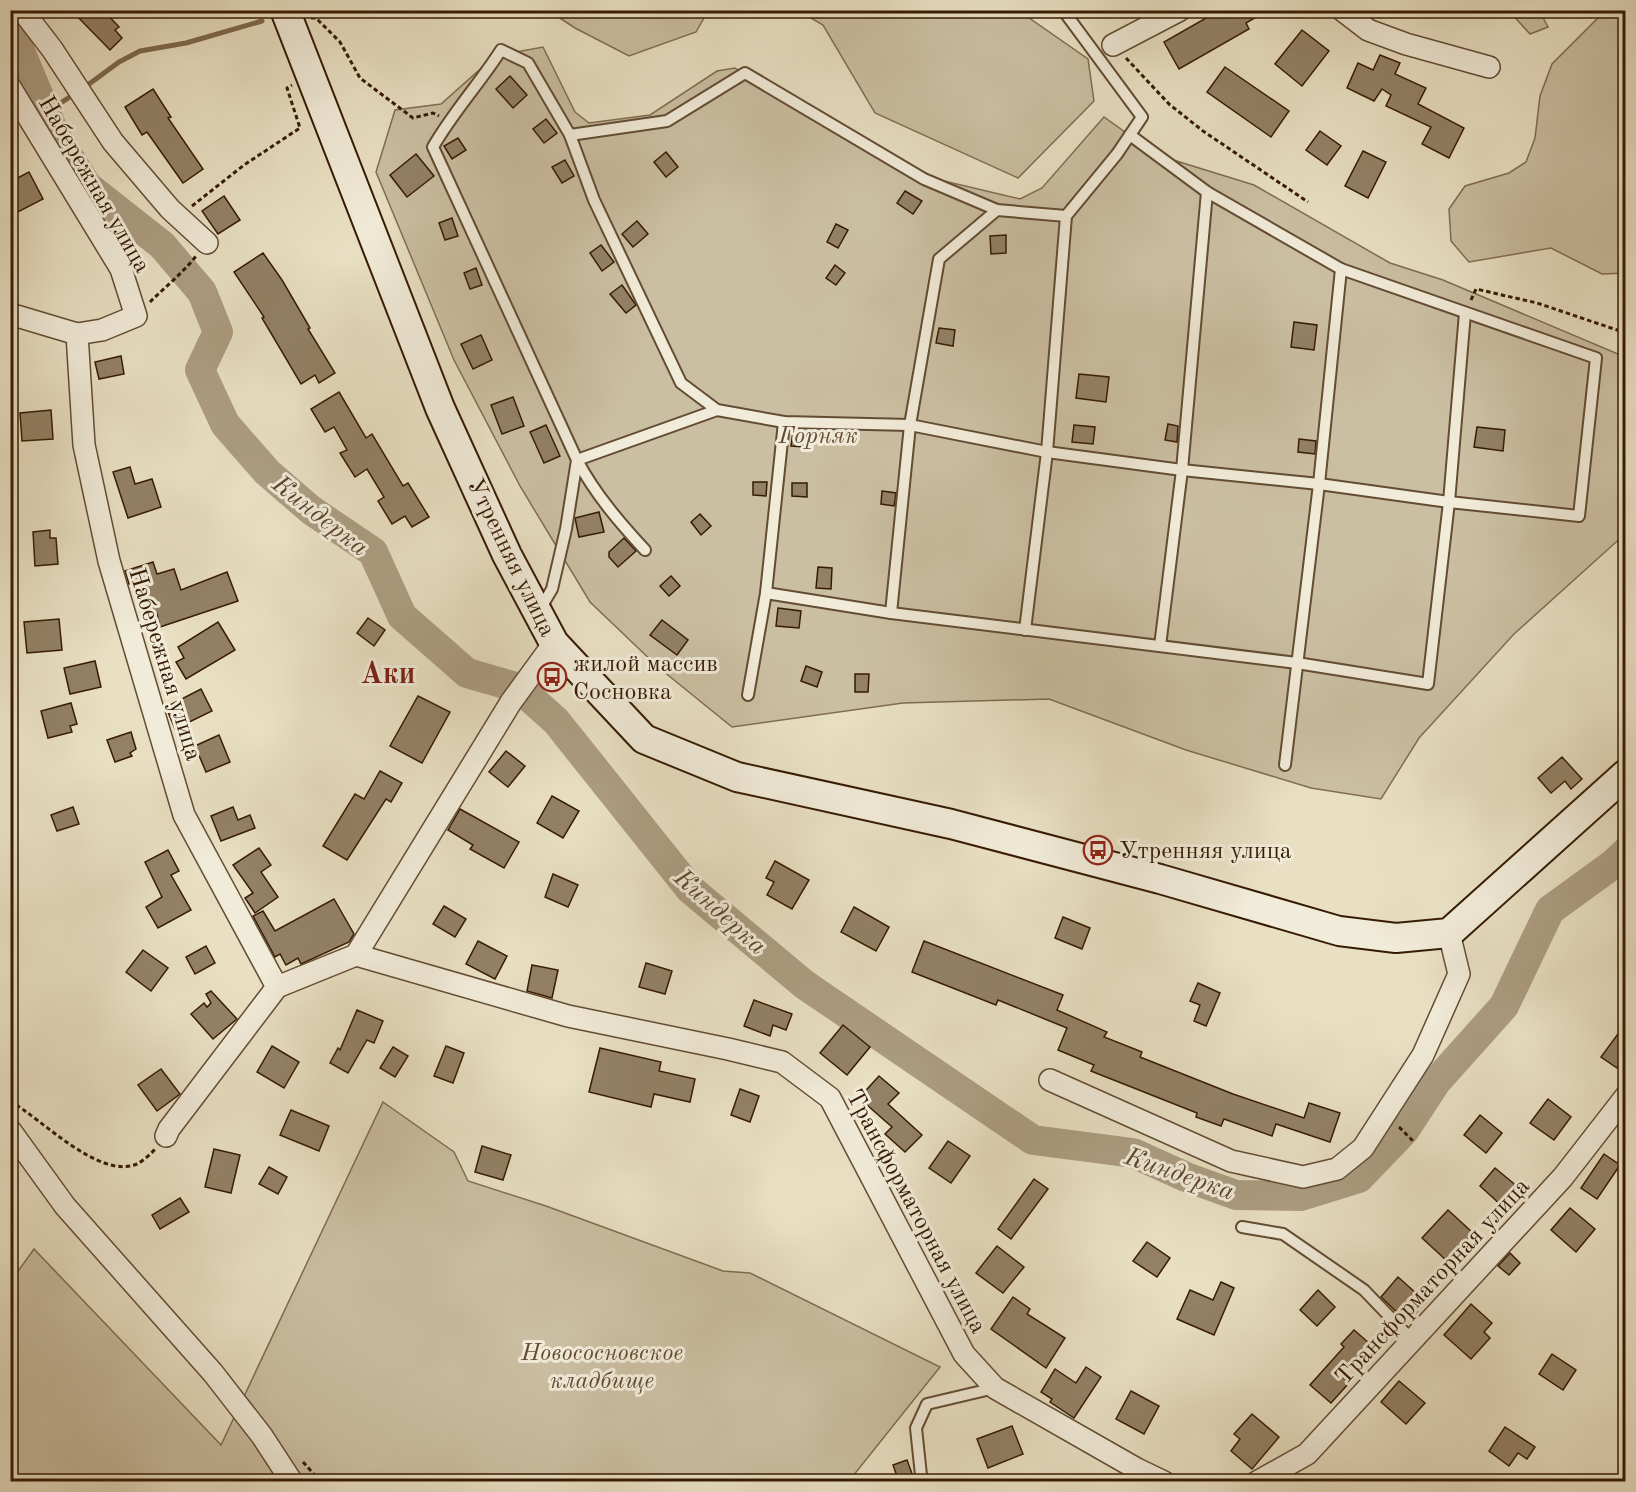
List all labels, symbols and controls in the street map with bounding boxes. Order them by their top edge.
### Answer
street label: Набережная улица [33,92,154,278]
park label: Горняк [777,425,858,449]
water label: Киндерка [266,471,373,562]
street label: Утренняя улица [462,475,559,641]
street label: Набережная улица [123,565,205,764]
place label: жилой массив Сосновка [573,653,718,705]
district label: Аки [360,660,416,690]
bus stop icon: жилой массив Сосновка [536,661,568,693]
bus stop icon: Утренняя улица [1082,834,1114,866]
place label: Утренняя улица [1119,840,1292,864]
water label: Киндерка [668,864,771,960]
street label: Трансформаторная улица [841,1086,990,1338]
water label: Киндерка [1120,1144,1237,1206]
street label: Трансформаторная улица [1332,1175,1535,1390]
park label: Новососновское кладбище [520,1342,683,1394]

